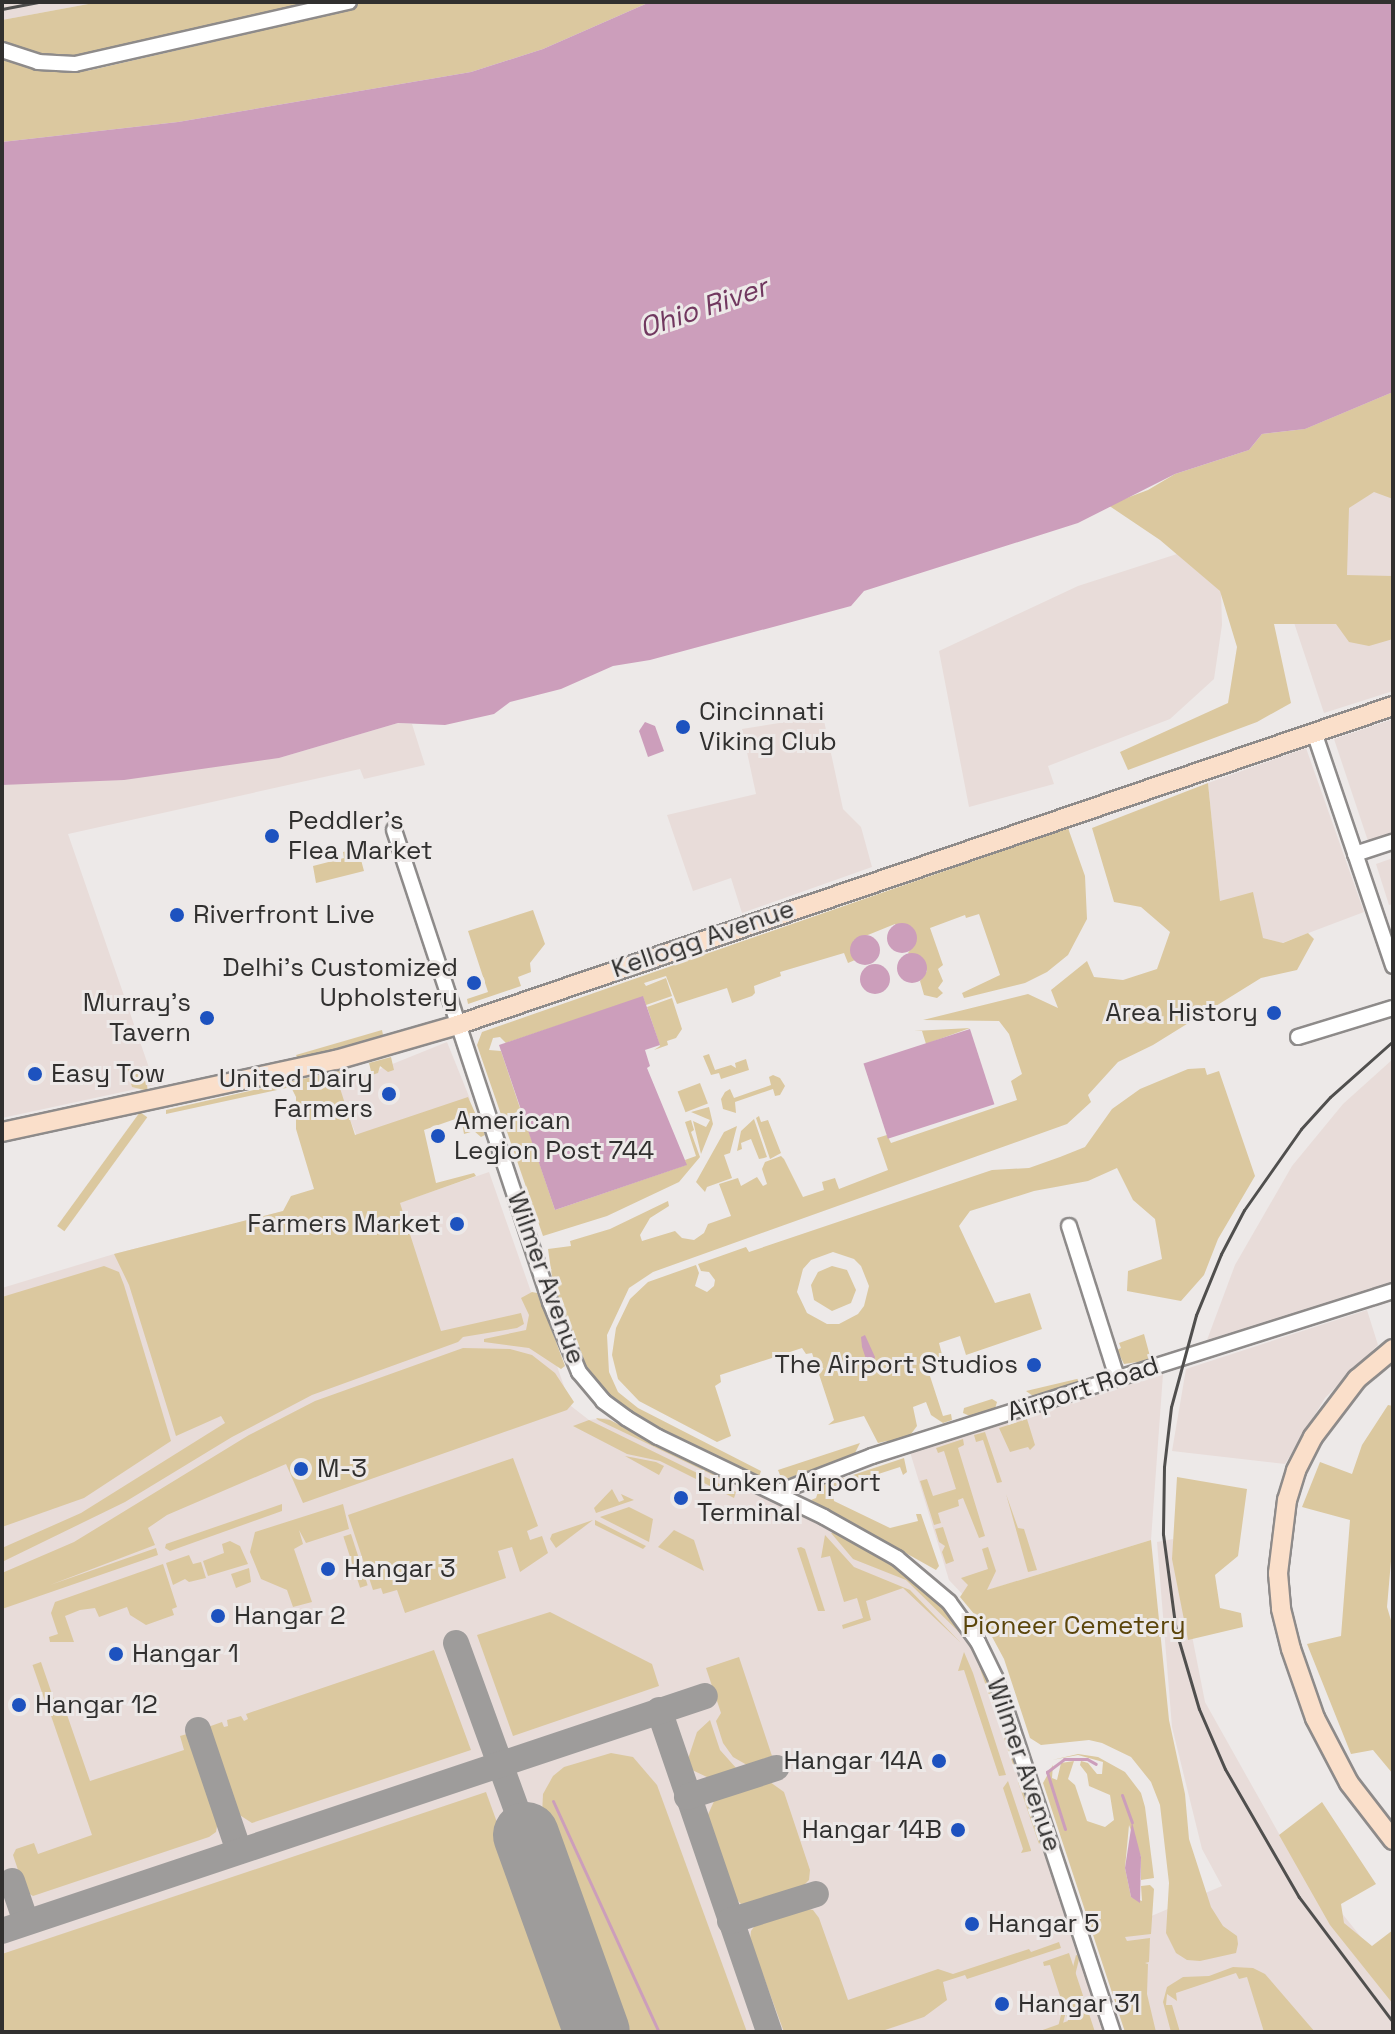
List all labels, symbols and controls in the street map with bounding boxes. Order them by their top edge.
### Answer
water label: Ohio River [634,269,772,345]
place label: Cincinnati Viking Club [699,696,837,758]
marker: Cincinnati Viking Club [674,718,692,736]
place label: Peddler's Flea Market [288,805,433,866]
marker: Peddler's Flea Market [263,827,281,845]
street label: Kellogg Avenue [607,893,799,985]
place label: Riverfront Live [193,899,375,931]
marker: Riverfront Live [168,906,186,924]
place label: Delhi's Customized Upholstery [222,952,458,1014]
marker: Delhi's Customized Upholstery [465,974,483,992]
place label: Murray's Tavern [83,987,191,1048]
place label: Area History [1105,997,1258,1029]
marker: Area History [1265,1004,1283,1022]
marker: Murray's Tavern [198,1009,216,1027]
place label: Easy Tow [51,1058,166,1090]
place label: United Dairy Farmers [219,1063,373,1124]
marker: Easy Tow [26,1065,44,1083]
marker: United Dairy Farmers [380,1085,398,1103]
place label: American Legion Post 744 [454,1105,654,1166]
marker: American Legion Post 744 [429,1127,447,1145]
street label: Wilmer Avenue [500,1187,592,1369]
place label: Farmers Market [247,1208,441,1240]
marker: Farmers Market [448,1215,466,1233]
place label: The Airport Studios [774,1349,1018,1381]
street label: Airport Road [1003,1350,1163,1428]
marker: The Airport Studios [1025,1356,1043,1374]
place label: M-3 [317,1453,367,1485]
marker: M-3 [292,1460,310,1478]
place label: Lunken Airport Terminal [697,1467,881,1528]
marker: Lunken Airport Terminal [672,1489,690,1507]
place label: Hangar 3 [344,1553,456,1585]
marker: Hangar 3 [319,1560,337,1578]
place label: Hangar 2 [234,1600,346,1632]
marker: Hangar 2 [209,1607,227,1625]
park label: Pioneer Cemetery [962,1610,1186,1642]
place label: Hangar 1 [132,1638,239,1670]
marker: Hangar 1 [107,1645,125,1663]
street label: Wilmer Avenue [980,1674,1068,1856]
place label: Hangar 12 [35,1689,158,1721]
marker: Hangar 12 [10,1696,28,1714]
place label: Hangar 14A [783,1745,923,1777]
marker: Hangar 14A [930,1752,948,1770]
place label: Hangar 14B [802,1814,942,1846]
marker: Hangar 14B [949,1821,967,1839]
place label: Hangar 5 [988,1908,1100,1940]
marker: Hangar 5 [963,1915,981,1933]
place label: Hangar 31 [1018,1988,1140,2020]
marker: Hangar 31 [993,1995,1011,2013]

